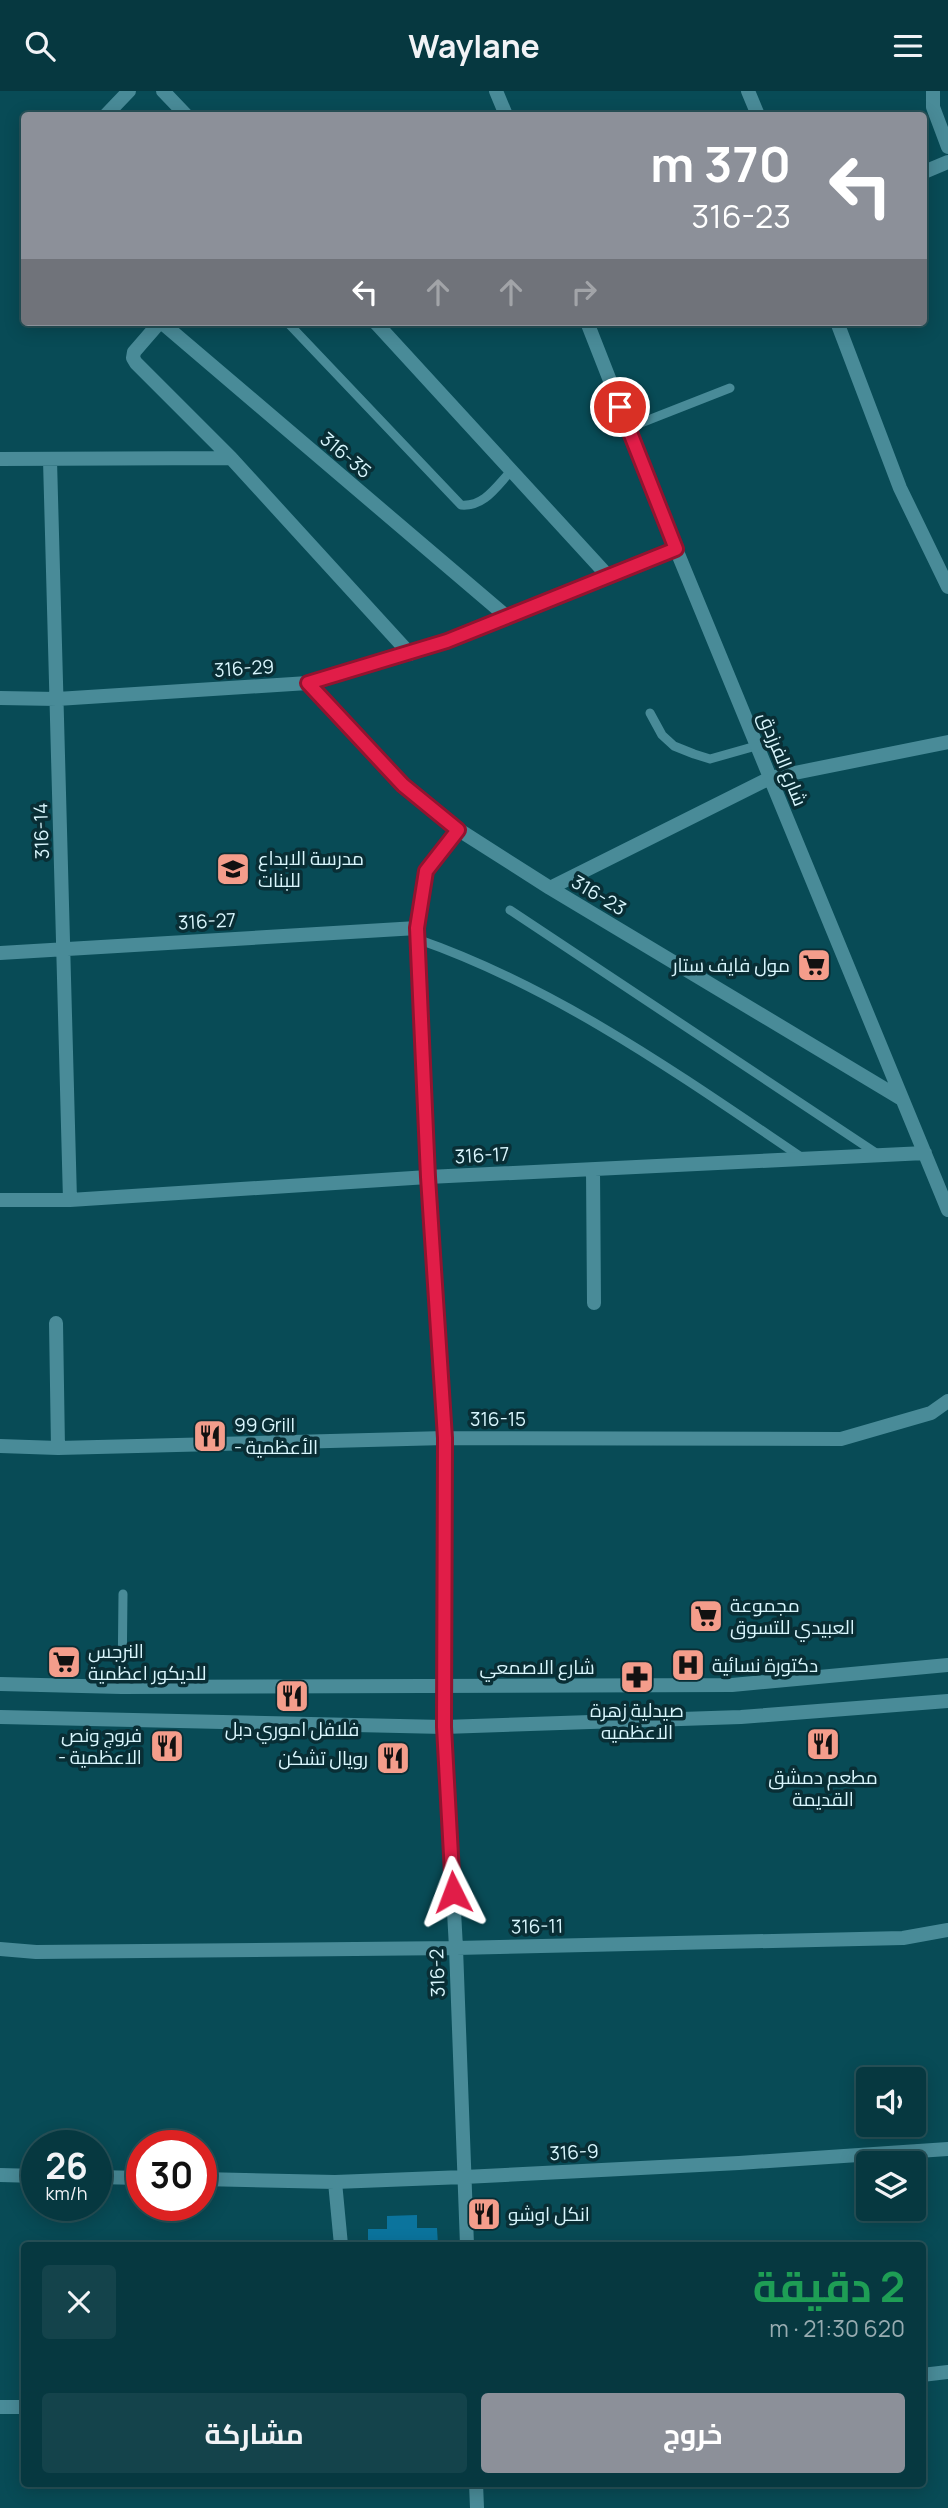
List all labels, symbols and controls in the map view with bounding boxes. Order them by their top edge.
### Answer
text: Waylane [408,24,540,68]
icon: search [21,27,59,65]
icon: menu [889,27,927,65]
text: 370 m [650,130,791,197]
icon: left [815,140,906,231]
text: 316-23 [692,194,791,238]
icon: left [346,273,384,311]
icon: ahead [419,273,457,311]
icon: ahead [492,273,530,311]
icon: right [565,273,603,311]
pin [590,377,650,437]
icon: arrive [601,388,639,426]
street label: 316-35 [315,426,377,484]
street label: 316-29 [213,653,275,683]
street label: شارع الفرزدق [751,708,814,810]
street label: 316-14 [27,802,55,860]
place label: مدرسة الابداع للبنات [258,845,364,893]
school or university icon: مدرسة الابداع للبنات [214,850,252,888]
street label: 316-23 [567,869,631,921]
street label: 316-27 [177,906,237,936]
supermarket icon: مول فايف ستار [795,946,833,984]
place label: مول فايف ستار [671,952,790,978]
street label: 316-17 [454,1141,510,1169]
street label: 316-15 [470,1406,526,1432]
place label: 99 Grill - الأعظمية [234,1412,318,1460]
restaurant icon: 99 Grill - الأعظمية [191,1417,229,1455]
place label: مجموعة العبيدي للتسوق [730,1592,855,1642]
supermarket icon: مجموعة العبيدي للتسوق [687,1597,725,1635]
place label: النرجس للديكور اعظمية [88,1638,207,1686]
supermarket icon: النرجس للديكور اعظمية [45,1643,83,1681]
hospital icon: دكتورة نسائية [669,1646,707,1684]
place label: دكتورة نسائية [712,1652,818,1678]
street label: شارع الاصمعي [479,1654,595,1682]
pharmacy icon: صيدلية زهرة الاعظميه [618,1658,656,1696]
restaurant icon: فلافل اموري دبل [273,1677,311,1715]
place label: صيدلية زهرة الاعظميه [590,1697,684,1745]
place label: فلافل اموري دبل [225,1716,359,1744]
place label: فروج ونص - الاعظمية [58,1722,142,1770]
restaurant icon: مطعم دمشق القديمة [804,1725,842,1763]
restaurant icon: فروج ونص - الاعظمية [148,1727,186,1765]
restaurant icon: رويال تشكن [374,1739,412,1777]
place label: رويال تشكن [278,1745,368,1771]
place label: مطعم دمشق القديمة [768,1764,878,1812]
position arrow [416,1855,490,1929]
street label: 316-11 [511,1913,563,1939]
street label: 316-2 [423,1948,451,1998]
map controls [856,2067,926,2221]
button: sound [856,2067,926,2137]
speed limit sign: 30 [126,2130,217,2221]
street label: 316-9 [549,2138,599,2166]
text: 26 [45,2142,88,2190]
button: layers [856,2151,926,2221]
text: km/h [46,2181,87,2205]
restaurant icon: انكل اوشو [465,2195,503,2233]
place label: انكل اوشو [508,2201,590,2227]
text: 2 دقيقة [753,2257,905,2315]
button: close [42,2265,116,2339]
text: 620 m · 21:30 [769,2312,905,2344]
button: مشاركة [42,2393,467,2473]
button: خروج [481,2393,905,2473]

